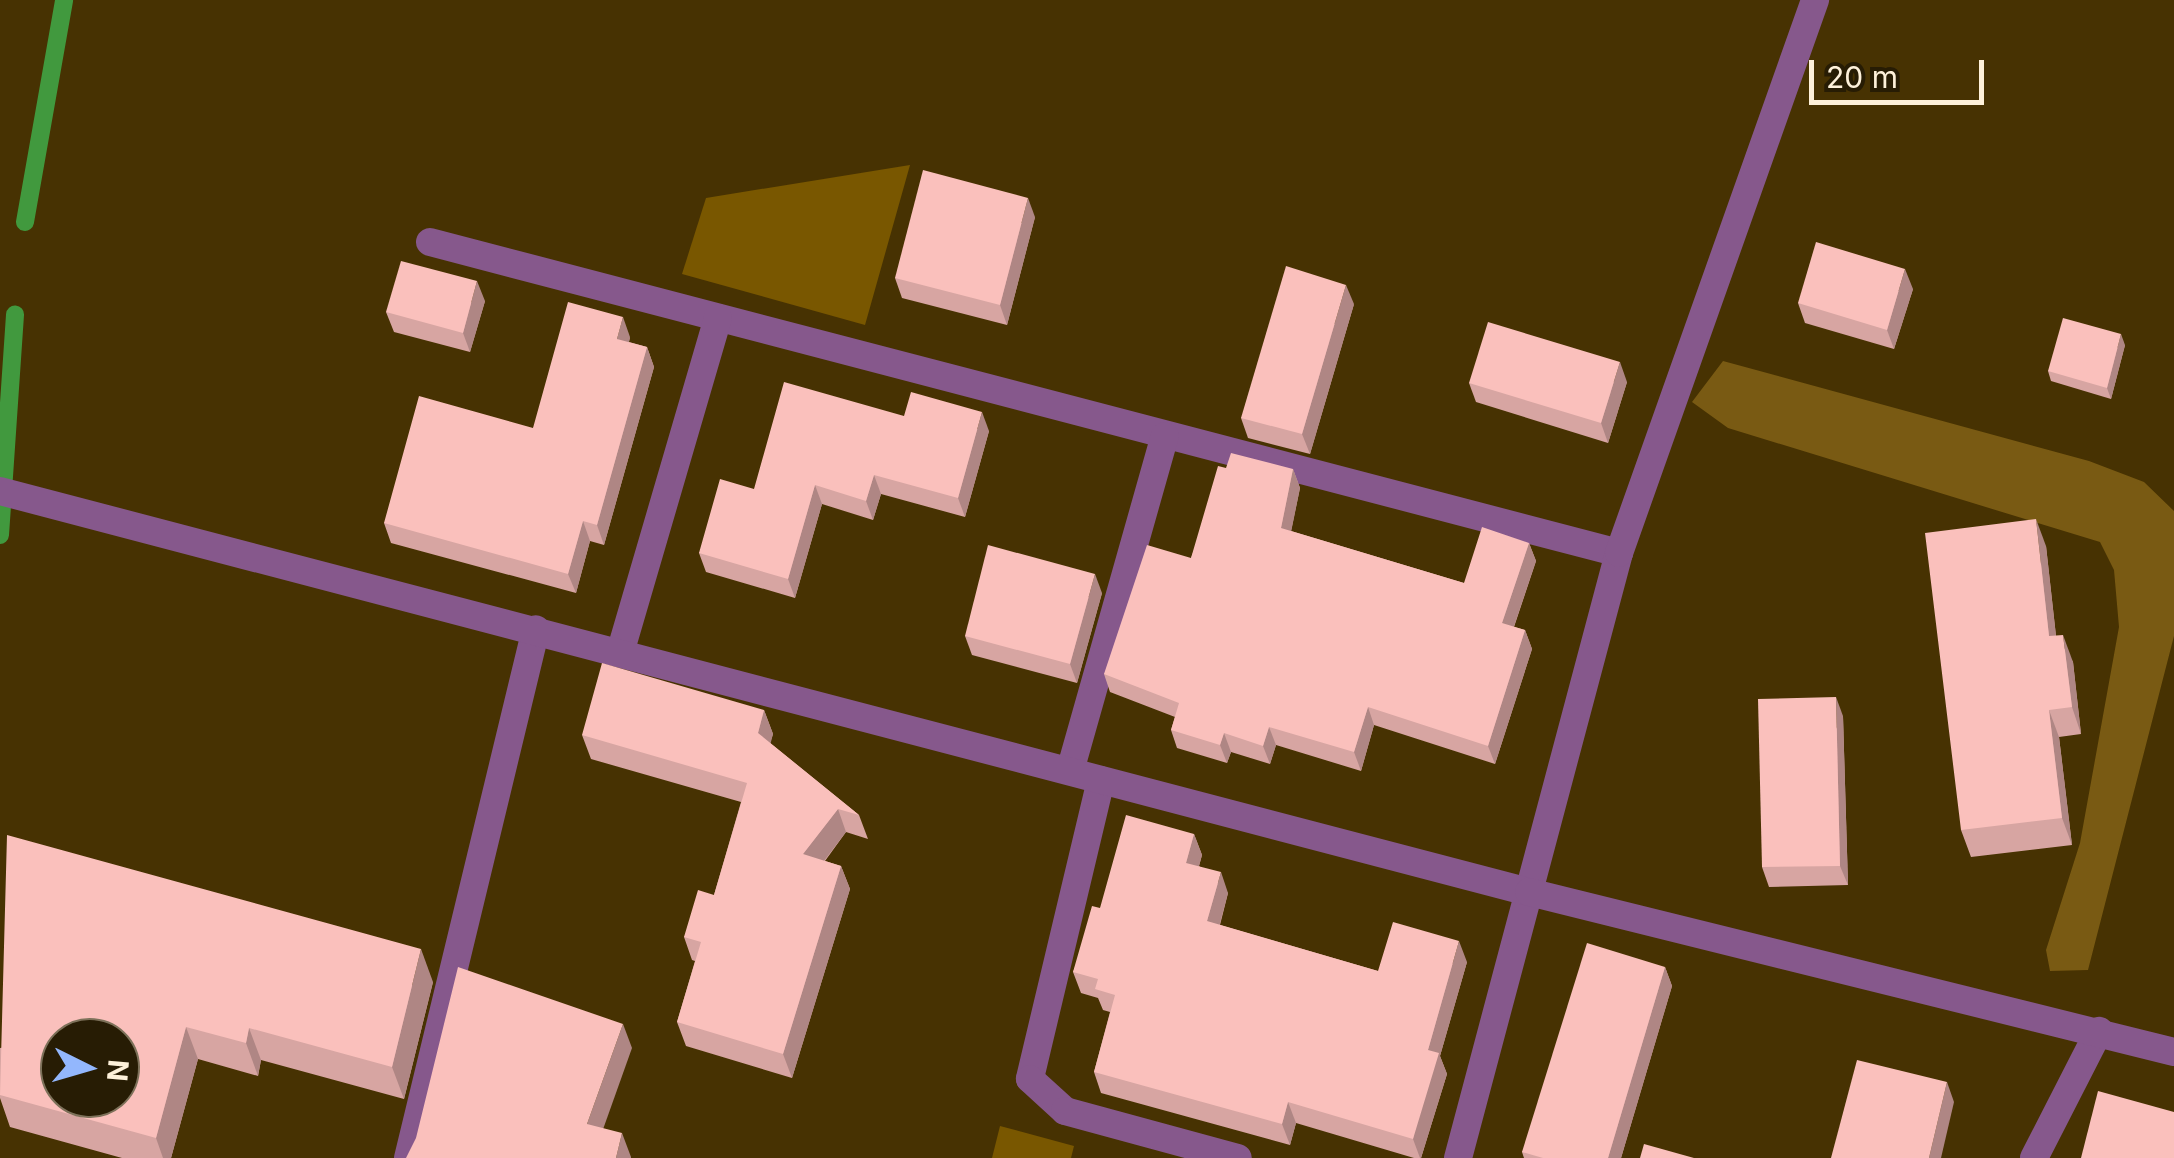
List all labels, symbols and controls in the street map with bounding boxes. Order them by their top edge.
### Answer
scale bar [1814,40,1989,102]
text: 20 m [1826,59,1898,95]
north arrow [40,1018,140,1118]
text: N [100,1058,136,1083]

